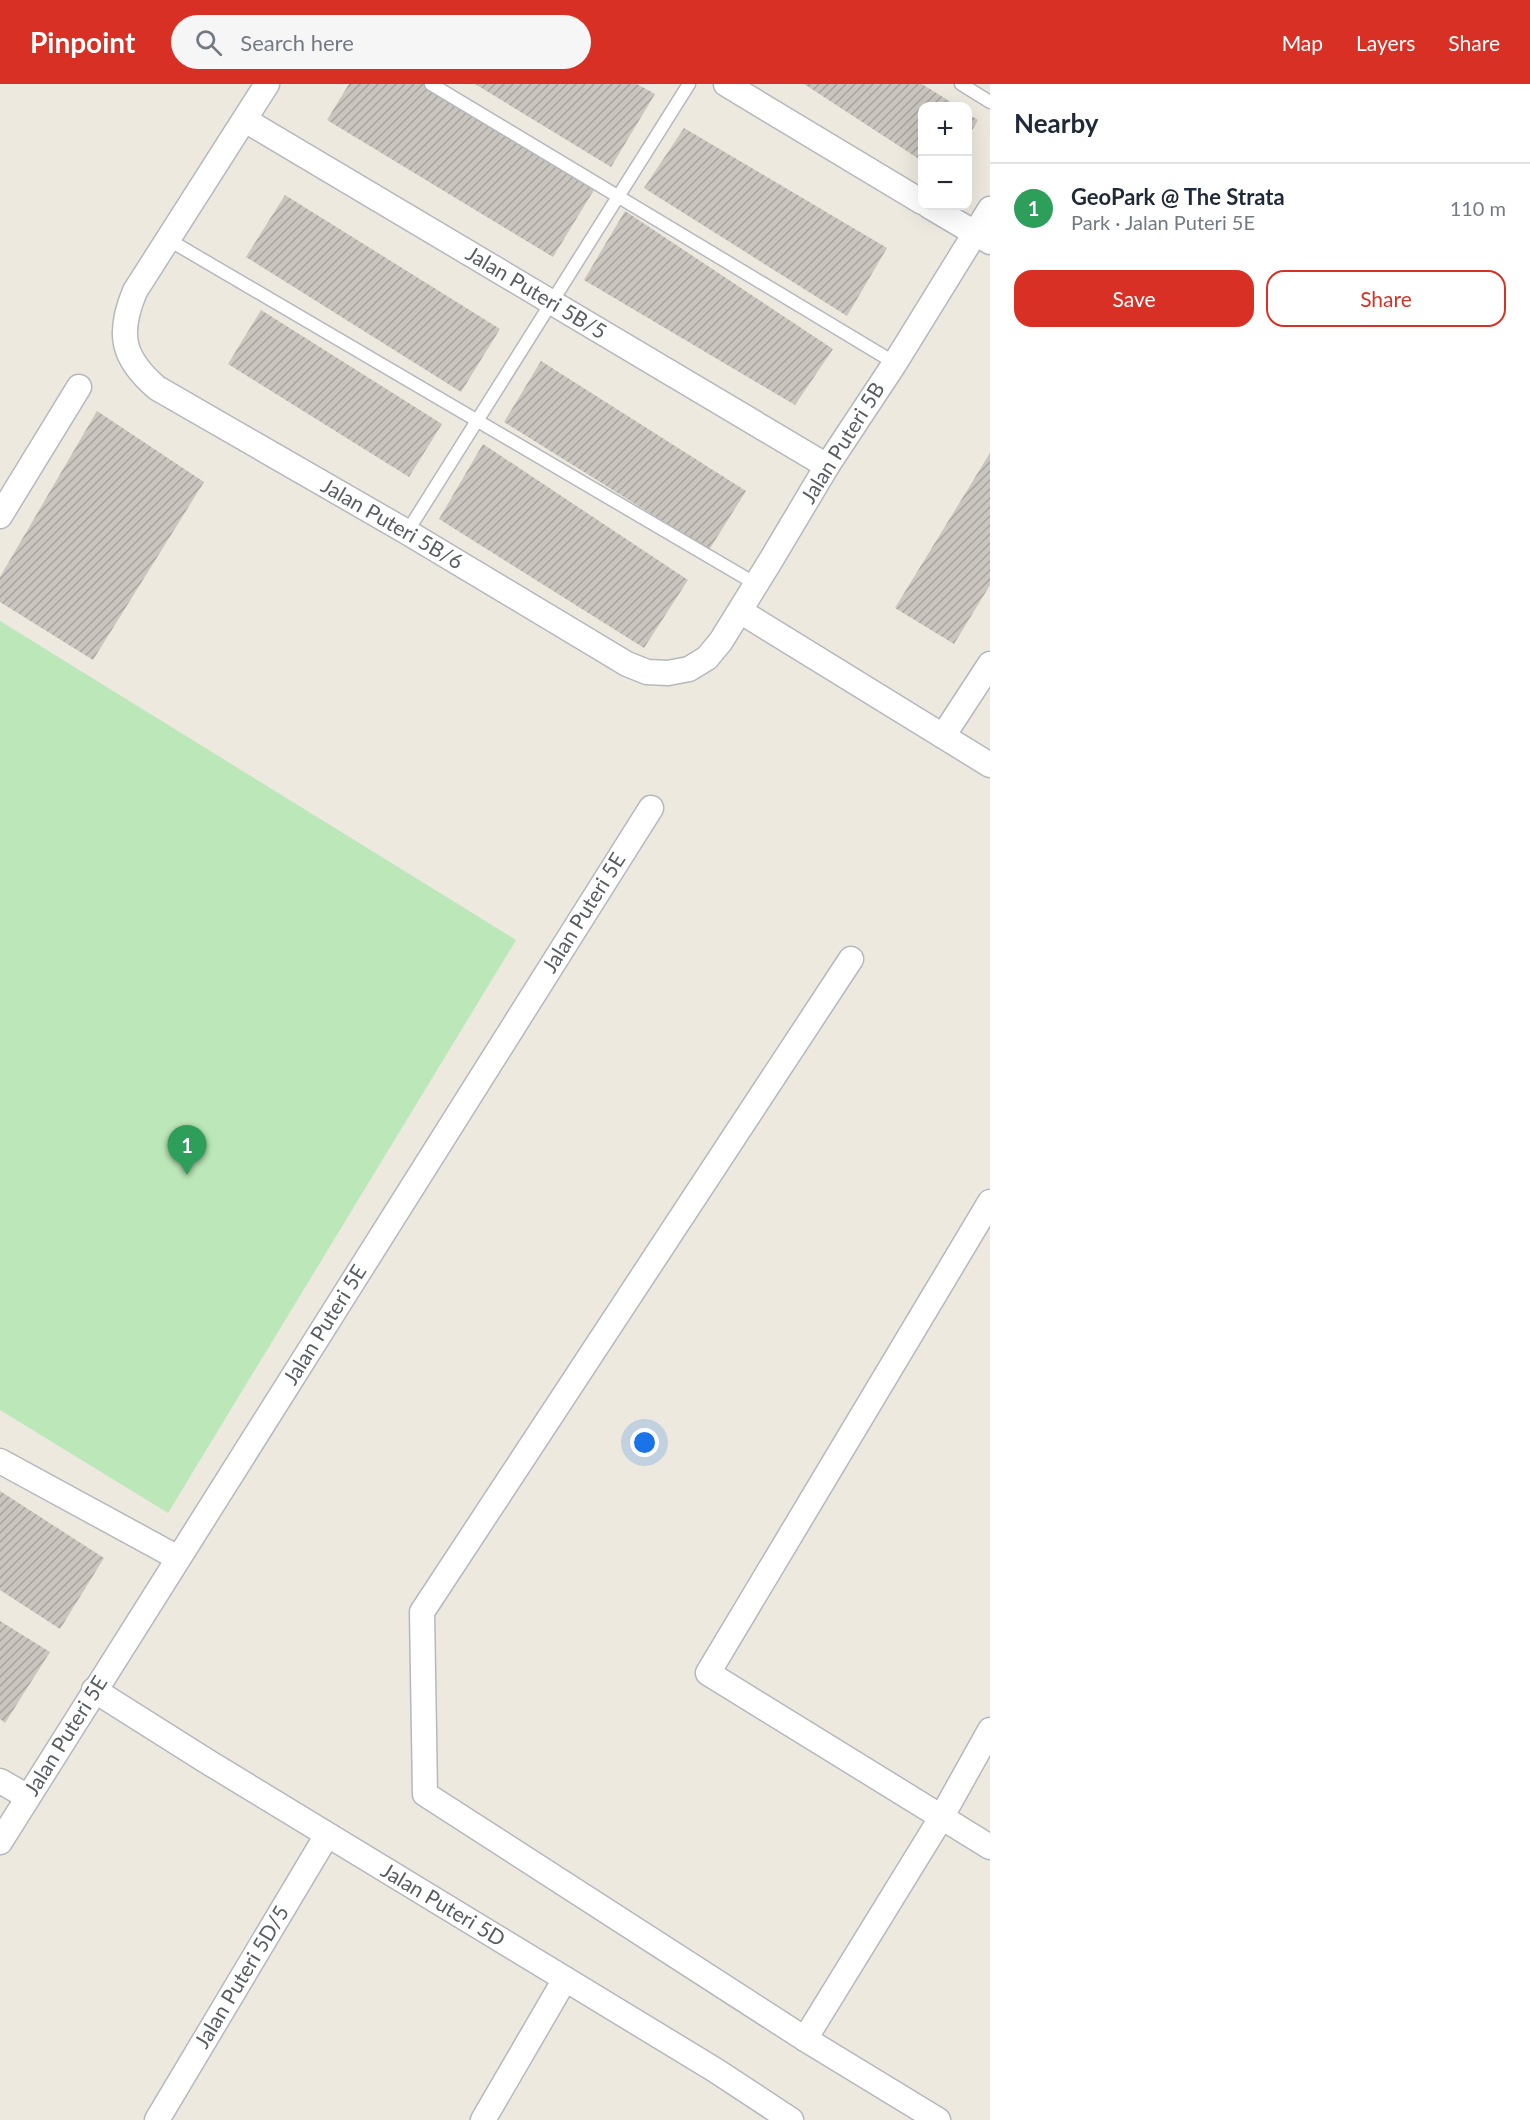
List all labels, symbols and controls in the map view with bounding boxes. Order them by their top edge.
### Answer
search box [171,15,591,69]
text: Pinpoint [30,25,135,59]
icon: search [192,26,225,59]
text: Search here [240,29,354,56]
text: Map [1282,30,1323,55]
text: Layers [1356,30,1415,55]
text: Share [1448,30,1500,55]
map controls [918,102,972,210]
button: + [918,102,972,156]
text: Nearby [1014,107,1099,139]
button: − [918,156,972,210]
text: GeoPark @ The Strata [1071,183,1285,210]
text: 1 [1028,196,1039,220]
text: 110 m [1450,196,1506,220]
text: Park · Jalan Puteri 5E [1071,210,1255,234]
street label: Jalan Puteri 5B/5 [462,240,612,344]
button: Save [1014,270,1254,327]
button: Share [1266,270,1506,327]
street label: Jalan Puteri 5B [795,377,889,507]
street label: Jalan Puteri 5B/6 [317,472,468,573]
street label: Jalan Puteri 5E [536,848,630,977]
pin: 1 [168,1126,207,1175]
street label: Jalan Puteri 5E [277,1260,371,1389]
your location [630,1428,659,1457]
street label: Jalan Puteri 5E [18,1671,112,1800]
street label: Jalan Puteri 5D [377,1857,510,1951]
street label: Jalan Puteri 5D/5 [188,1900,293,2052]

